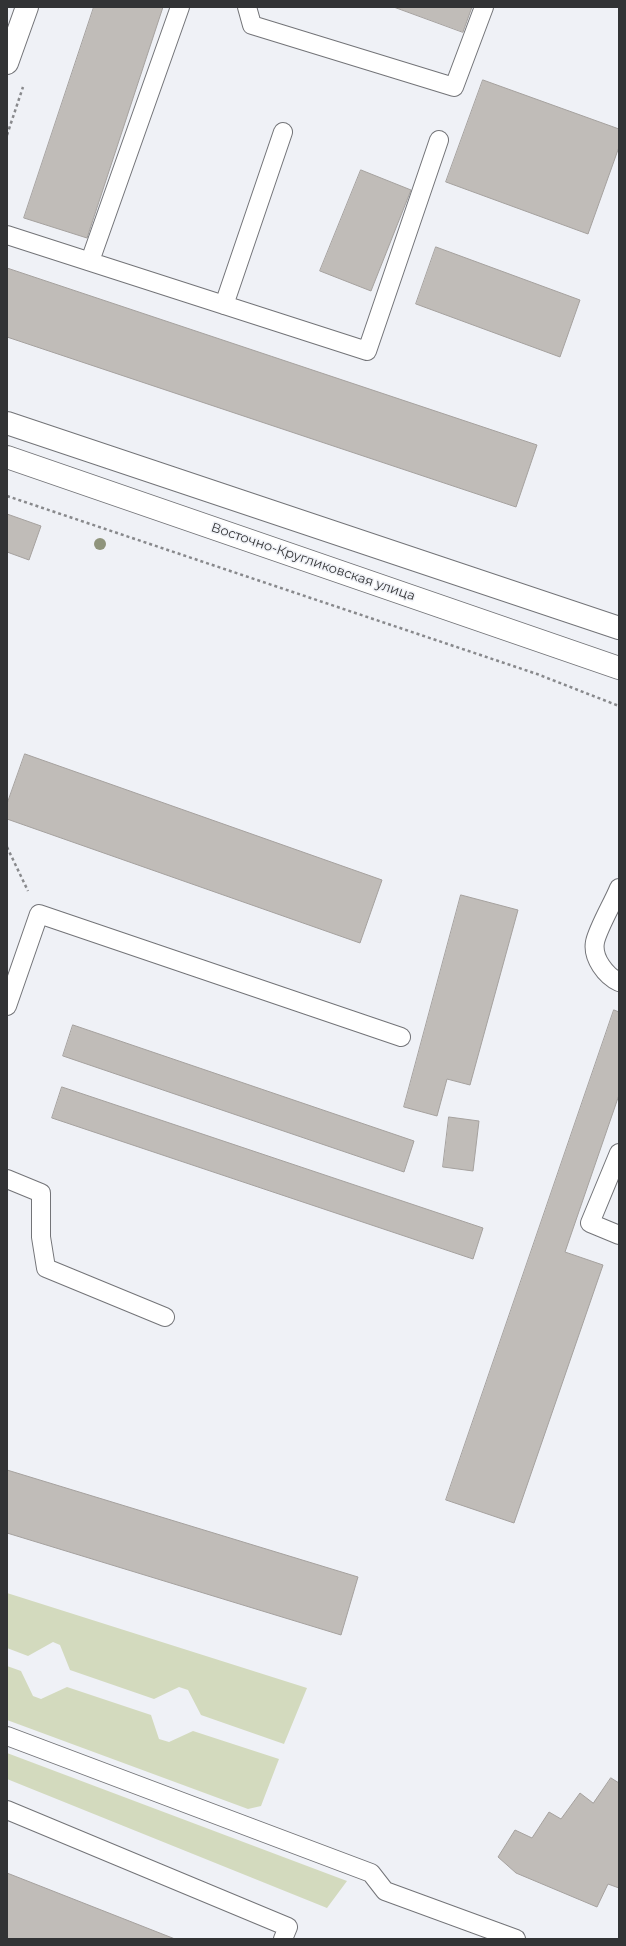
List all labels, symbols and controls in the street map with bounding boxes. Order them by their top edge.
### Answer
street label: Восточно-Кругликовская улица [209,520,417,604]

